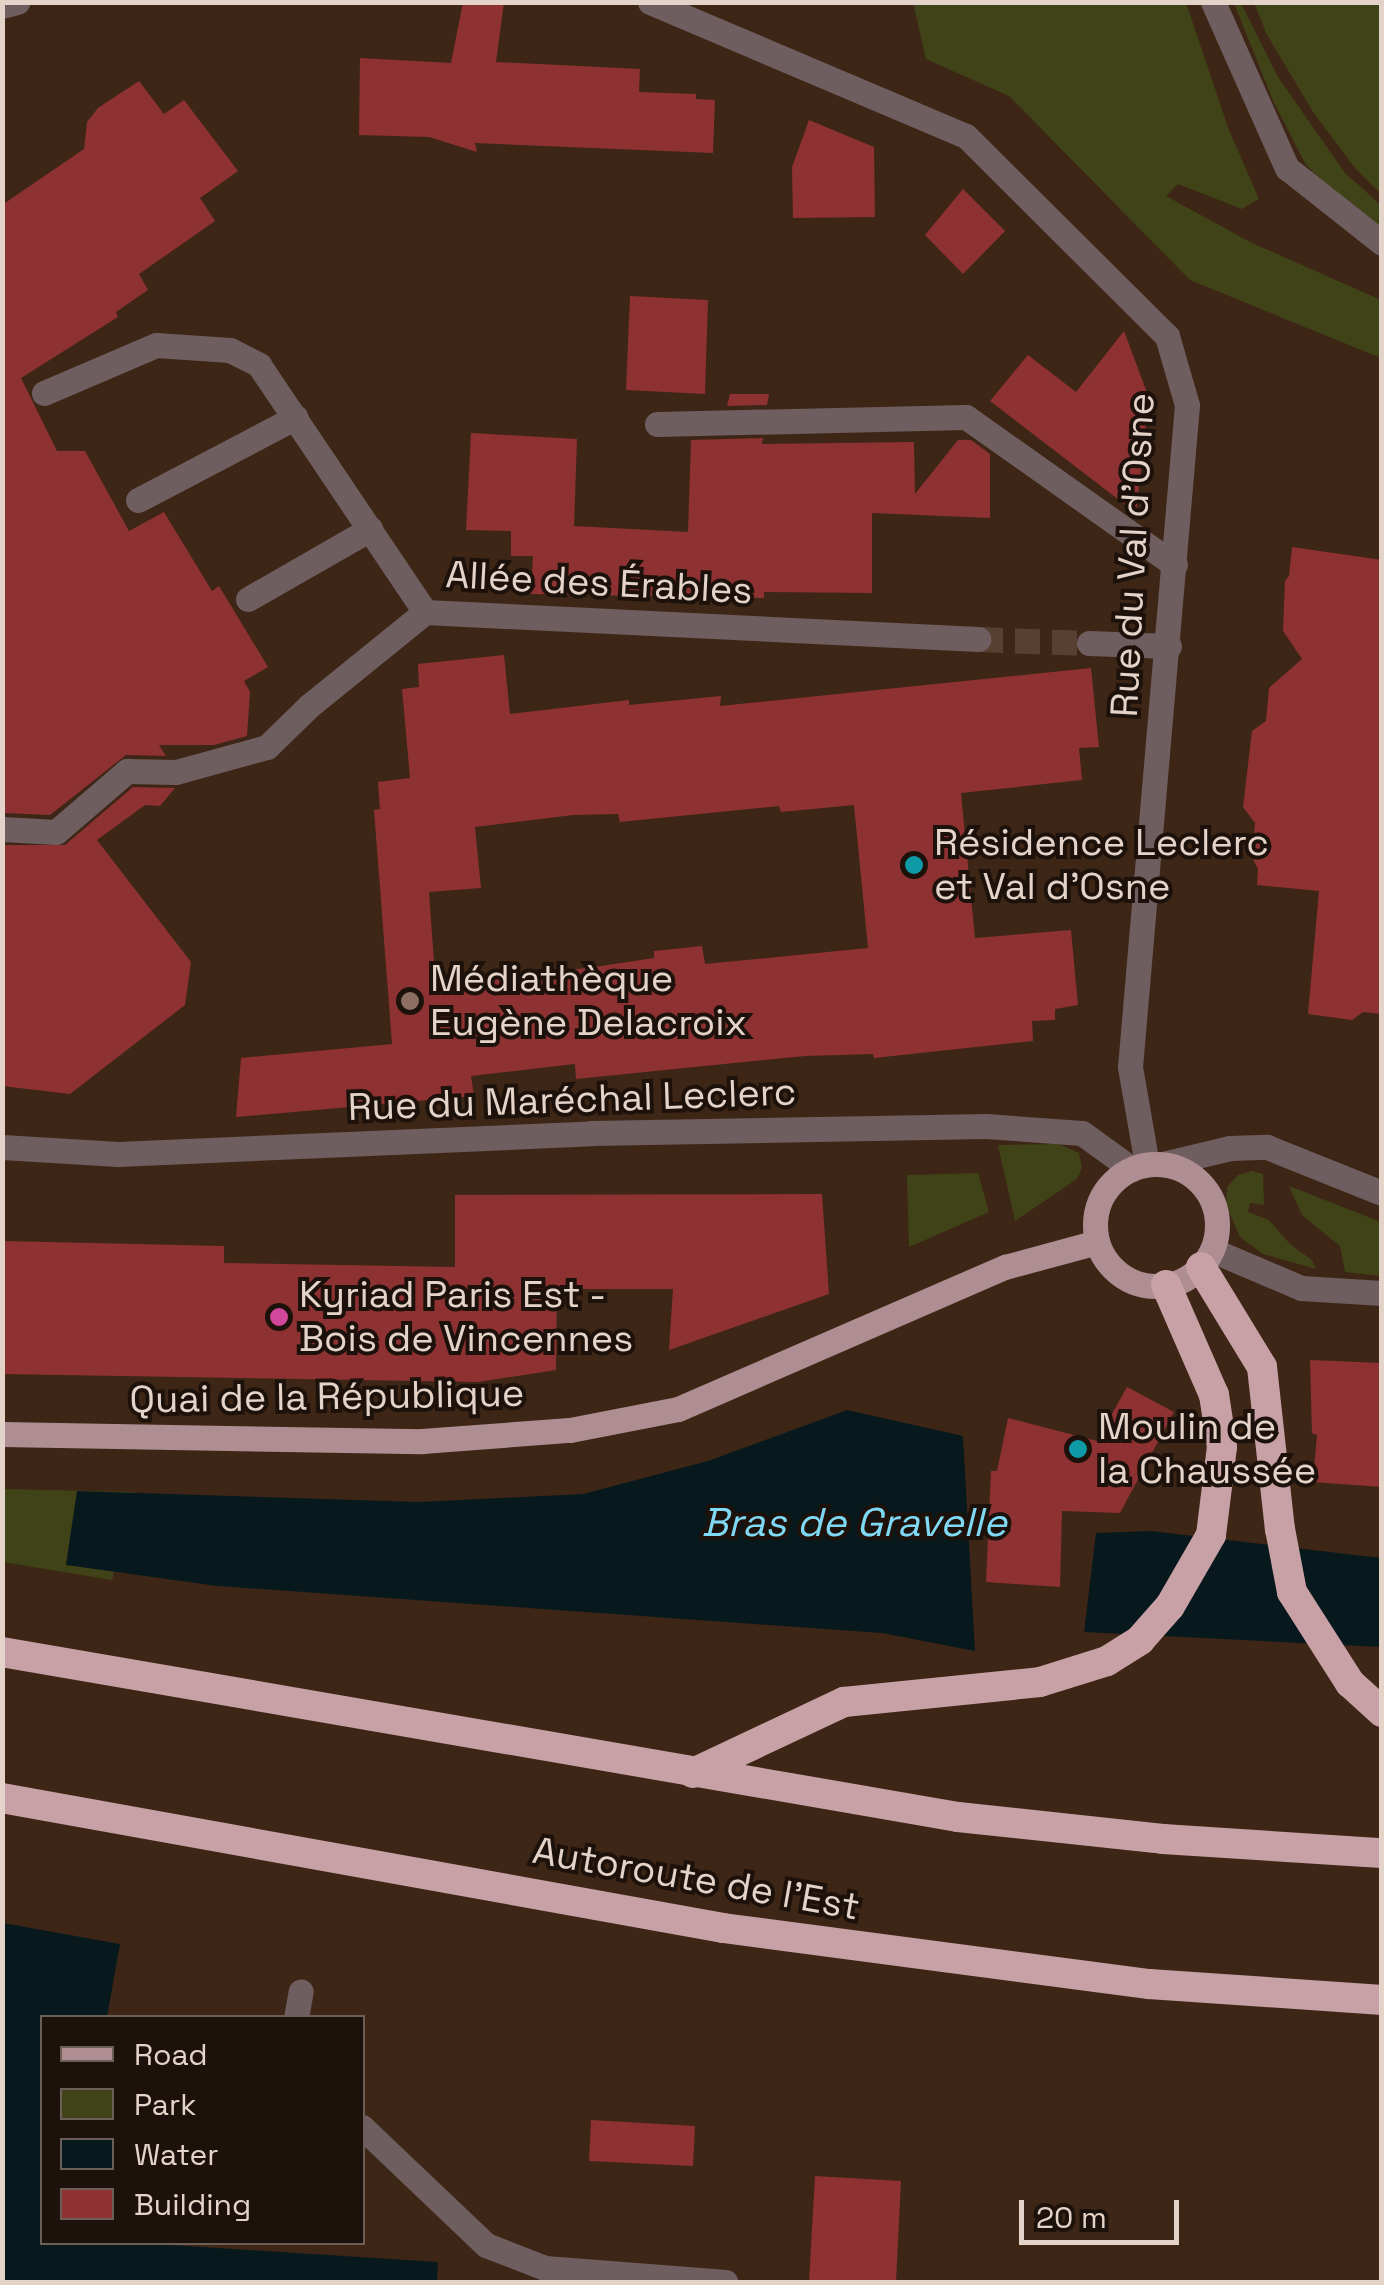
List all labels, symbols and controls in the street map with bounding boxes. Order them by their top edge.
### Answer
street label: Rue du Val d'Osne [1102,392,1164,718]
street label: Allée des Érables [444,552,754,614]
place label: Résidence Leclerc et Val d'Osne [934,820,1269,909]
marker: Résidence Leclerc et Val d'Osne [903,854,925,876]
place label: Médiathèque Eugène Delacroix [430,956,747,1046]
marker: Médiathèque Eugène Delacroix [399,990,421,1012]
street label: Rue du Maréchal Leclerc [347,1069,797,1131]
place label: Kyriad Paris Est - Bois de Vincennes [299,1272,634,1362]
marker: Kyriad Paris Est - Bois de Vincennes [268,1306,290,1328]
street label: Quai de la République [129,1371,525,1423]
place label: Moulin de la Chaussée [1098,1404,1316,1494]
marker: Moulin de la Chaussée [1067,1438,1089,1460]
water label: Bras de Gravelle [701,1499,1007,1547]
street label: Autoroute de l’Est [529,1828,863,1930]
legend [40,2015,365,2245]
text: Road [134,2035,208,2074]
text: Park [134,2085,196,2124]
text: Water [134,2135,219,2174]
scale bar [1024,2180,1184,2242]
text: Building [134,2185,251,2224]
text: 20 m [1036,2198,1107,2237]

